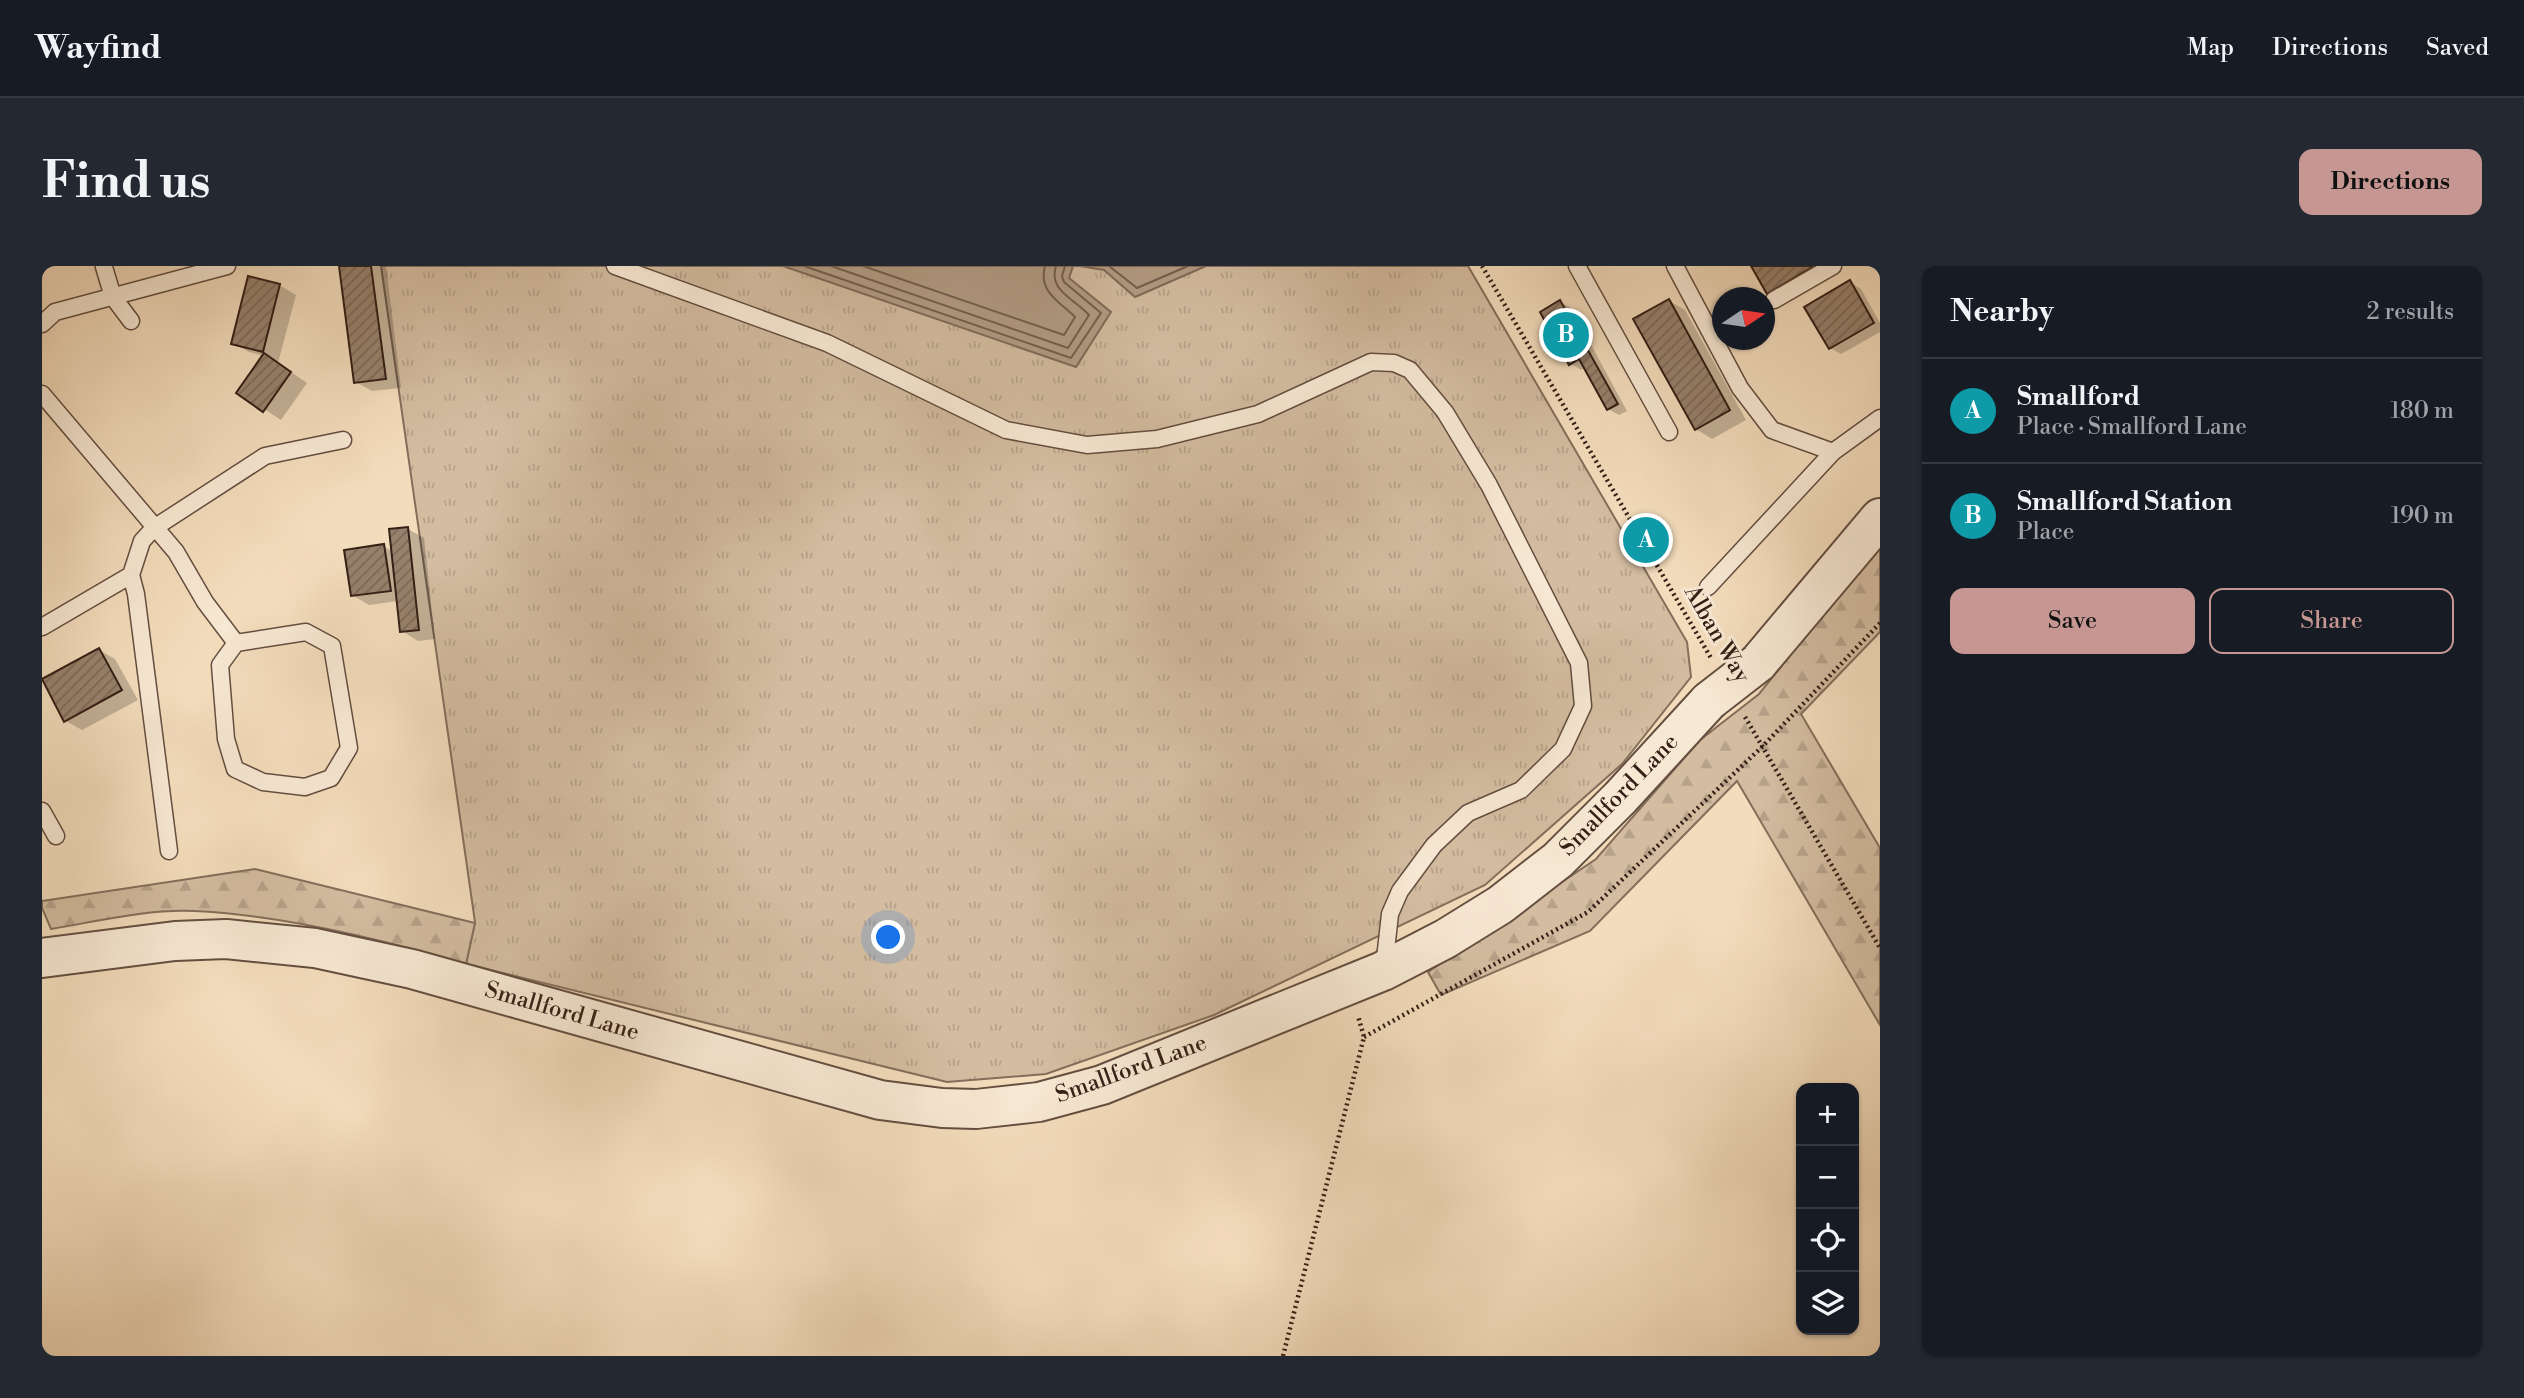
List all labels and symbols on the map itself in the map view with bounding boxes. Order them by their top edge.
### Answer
north arrow [1712,287,1775,350]
pin: B [1543,309,1589,361]
pin: A [1623,514,1669,566]
street label: Alban Way [1677,579,1756,688]
street label: Smallford Lane [1554,728,1684,862]
your location [871,920,905,954]
street label: Smallford Lane [482,976,642,1046]
street label: Smallford Lane [1051,1029,1211,1109]

